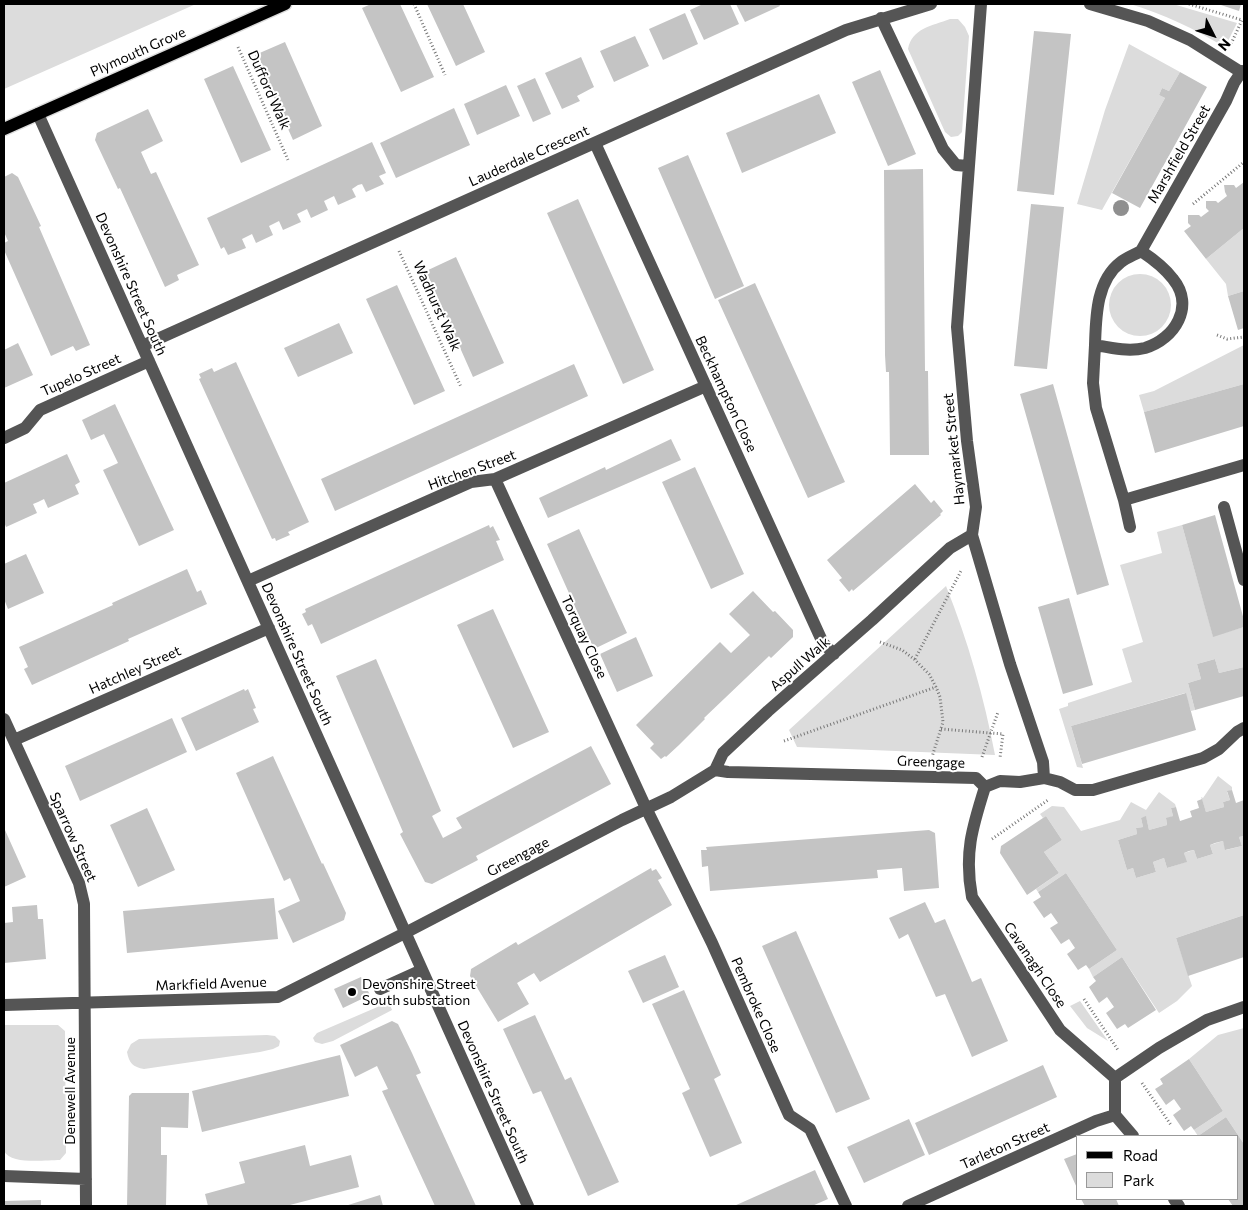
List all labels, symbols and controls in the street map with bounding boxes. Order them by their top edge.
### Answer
north arrow [1188,10,1238,60]
street label: Plymouth Grove [88,23,188,81]
text: N [1215,36,1235,55]
street label: Dufford Walk [244,48,294,132]
street label: Marshfield Street [1144,102,1214,206]
street label: Lauderdale Crescent [466,122,592,190]
street label: Devonshire Street South [92,210,170,358]
street label: Wadhurst Walk [410,258,464,354]
street label: Beckhampton Close [692,333,760,455]
street label: Tupelo Street [39,350,123,400]
street label: Haymarket Street [940,392,968,506]
street label: Hitchen Street [426,446,518,494]
street label: Devonshire Street South [258,580,336,728]
street label: Torquay Close [557,593,611,681]
street label: Aspull Walk [767,633,833,695]
street label: Hatchley Street [87,642,183,698]
street label: Greengage [897,752,965,772]
street label: Sparrow Street [46,790,100,884]
street label: Greengage [484,834,552,880]
street label: Cavanagh Close [1000,919,1070,1011]
street label: Pembroke Close [727,955,785,1055]
street label: Markfield Avenue [155,974,267,994]
place label: Devonshire Street South substation [362,976,476,1009]
marker: Devonshire Street South substation [346,986,358,998]
street label: Devonshire Street South [454,1018,532,1166]
street label: Denewell Avenue [62,1037,78,1145]
street label: Tarleton Street [958,1119,1052,1173]
legend [1076,1135,1238,1200]
text: Road [1123,1146,1158,1164]
text: Park [1123,1171,1154,1189]

